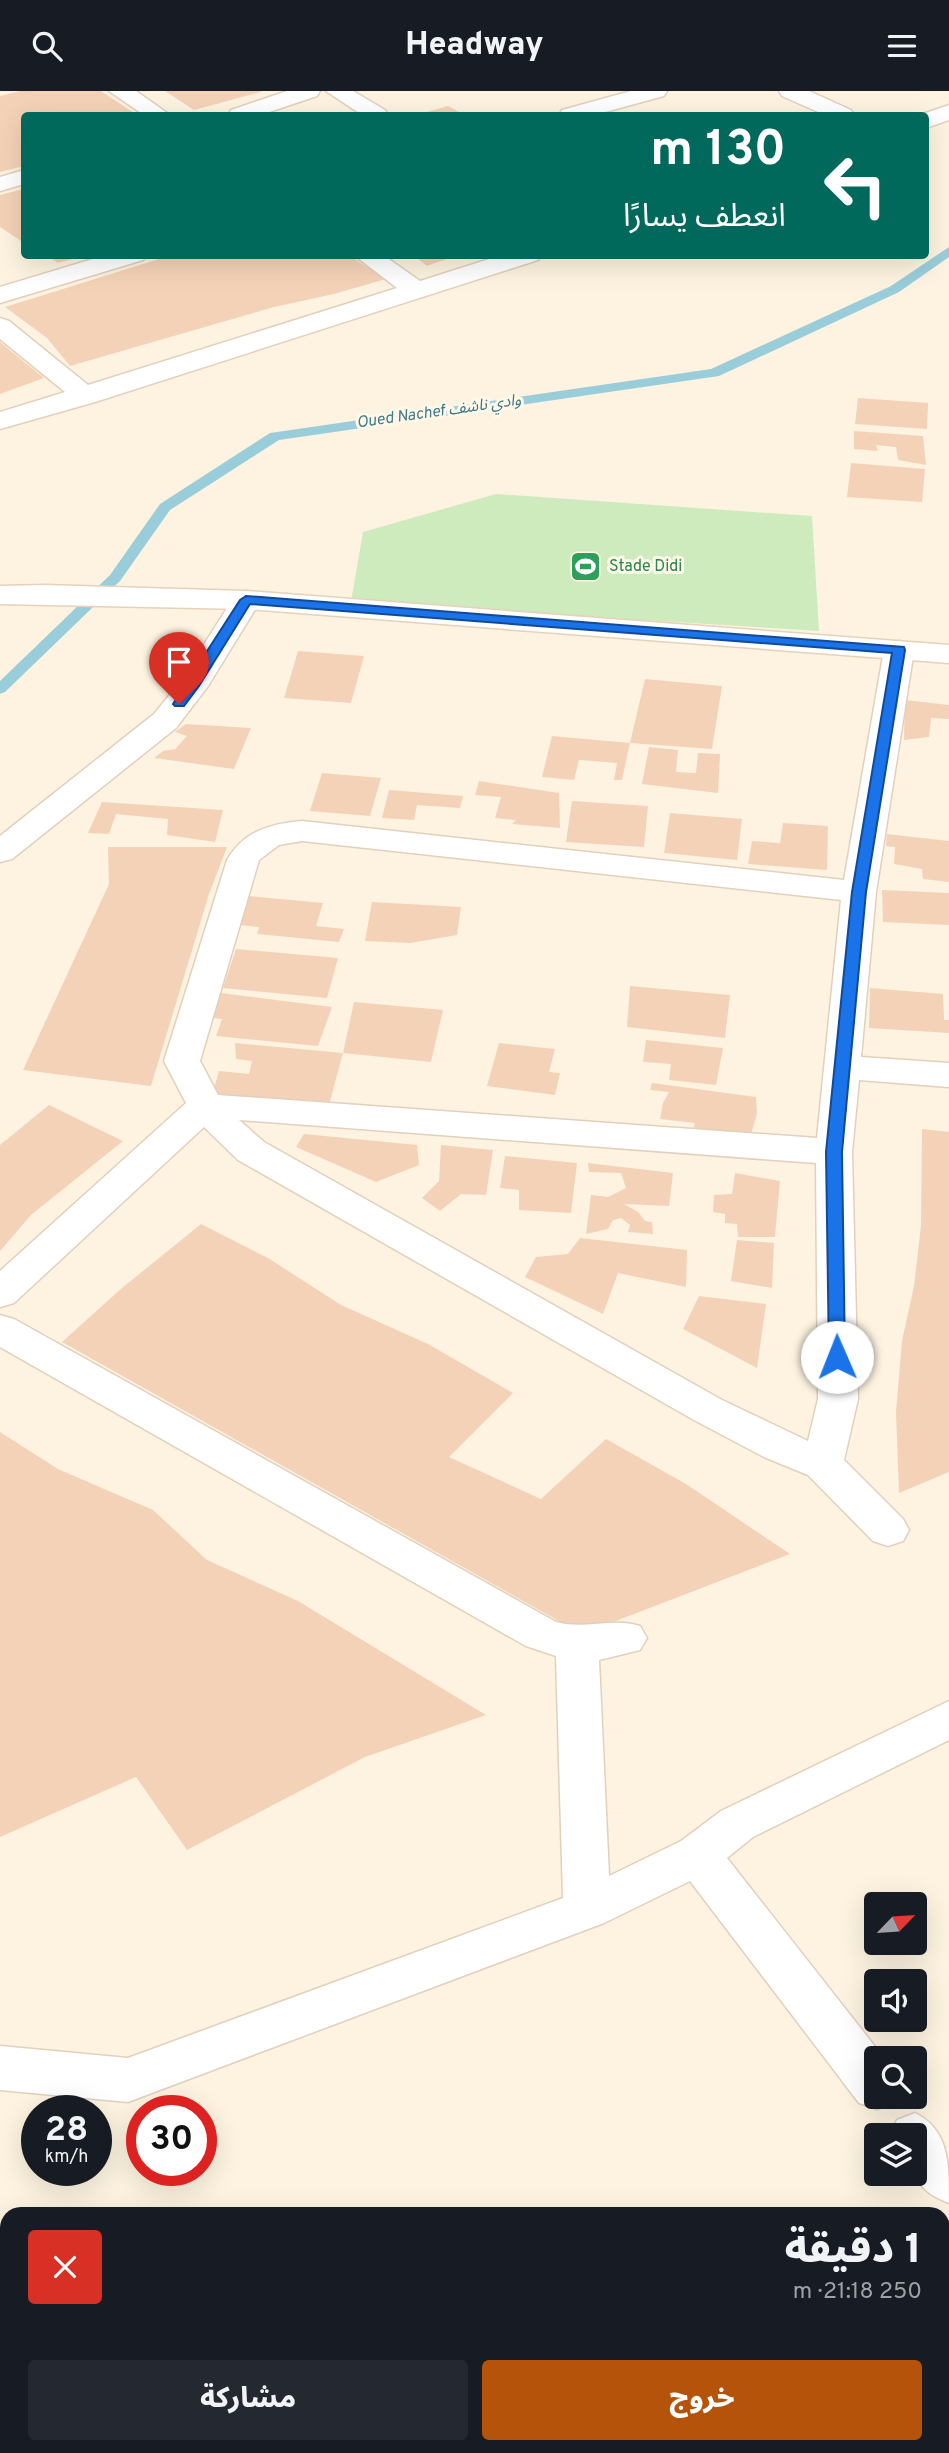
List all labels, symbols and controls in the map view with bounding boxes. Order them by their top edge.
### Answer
text: Headway [405,26,544,66]
icon: search [28,27,66,65]
icon: menu [883,27,921,65]
text: 130 m [650,121,786,183]
icon: left [810,140,901,231]
text: انعطف يسارًا [623,198,786,238]
water label: Oued Nachef وادي ناشف [355,391,523,435]
sports icon: Stade Didi [569,550,603,584]
place label: Stade Didi [609,557,682,577]
pin [149,632,209,704]
icon: arrive [160,643,198,681]
position arrow [800,1320,874,1394]
north arrow [864,1892,928,1955]
map controls [864,1892,927,2186]
button: sound [864,1969,927,2032]
button: search [864,2046,927,2109]
speed limit sign: 30 [126,2095,217,2186]
text: 28 [45,2109,88,2153]
button: layers [864,2123,927,2186]
text: km/h [45,2146,88,2169]
text: 1 دقيقة [784,2225,922,2278]
button: close [28,2230,102,2304]
text: 250 m · 21:18 [793,2278,922,2307]
button: مشاركة [28,2360,468,2440]
button: خروج [482,2360,922,2440]

